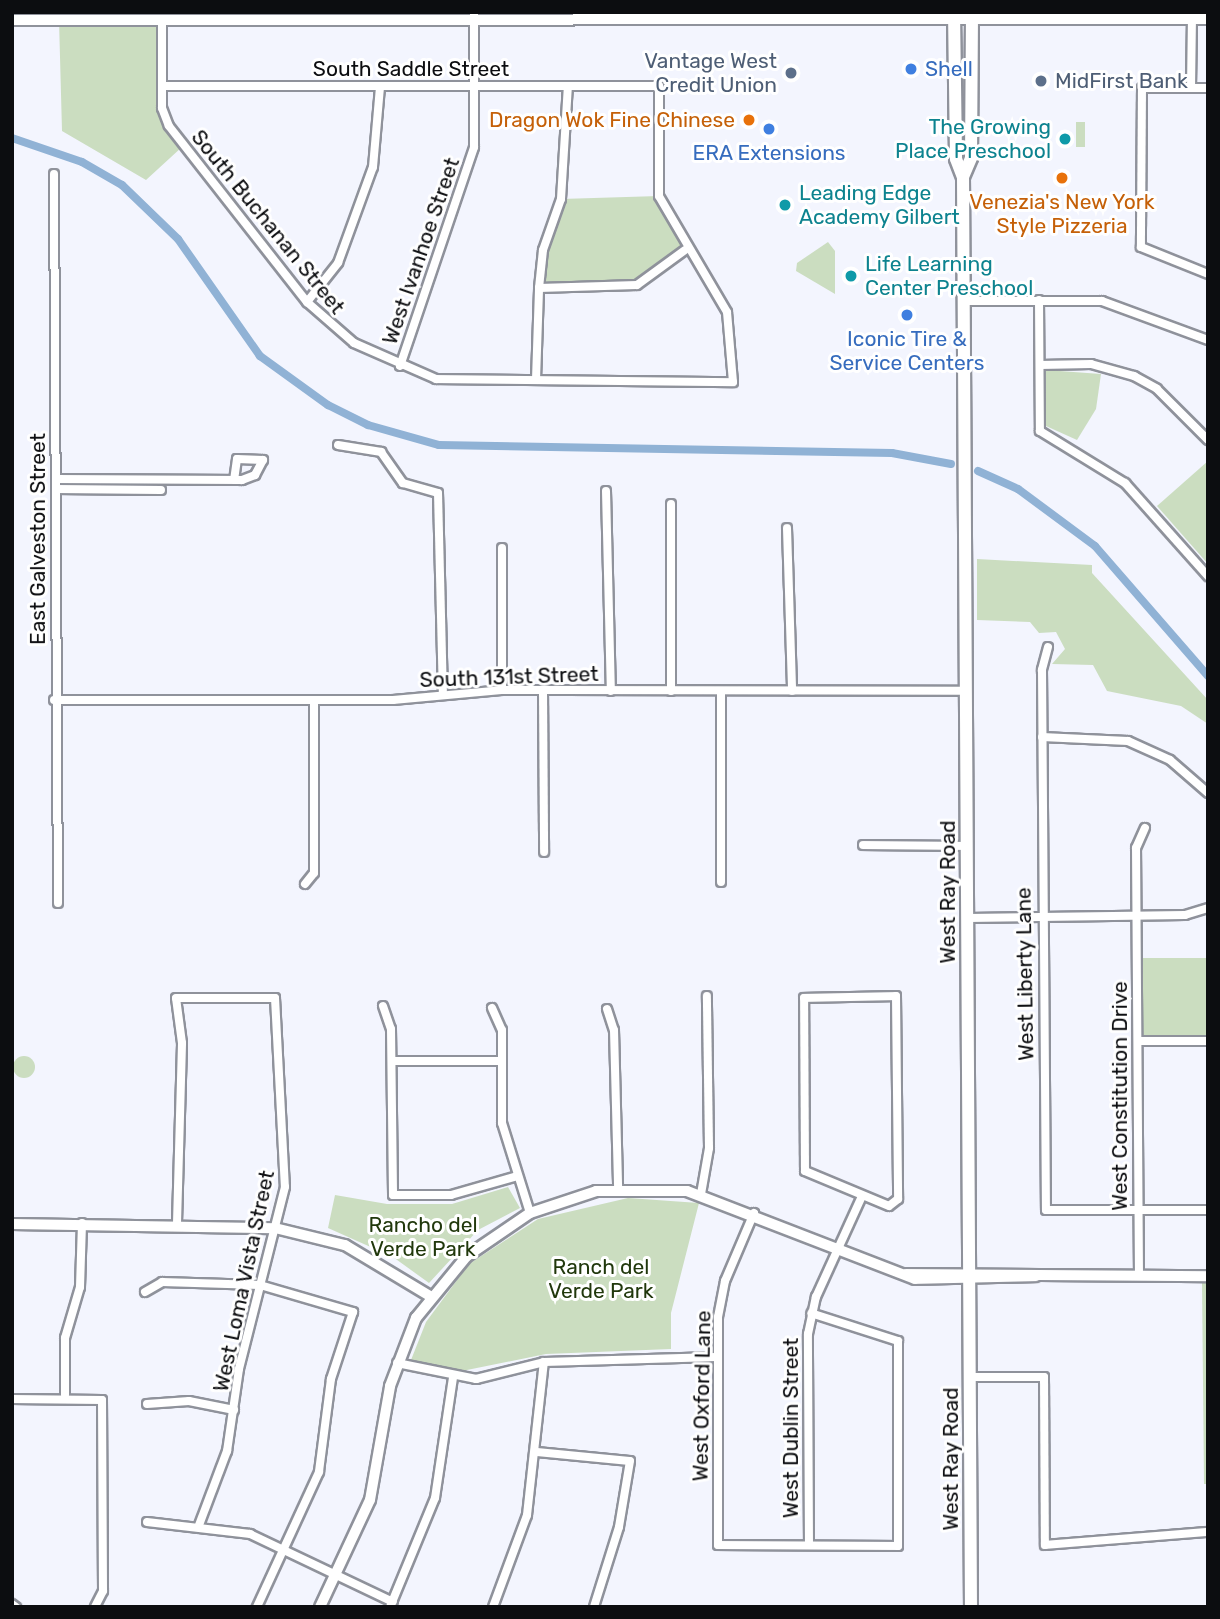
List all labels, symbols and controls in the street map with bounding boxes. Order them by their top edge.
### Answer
place label: Vantage West Credit Union [644,48,777,98]
street label: South Saddle Street [313,56,509,82]
place label: Shell [925,56,973,82]
marker: Shell [903,61,919,77]
marker: Vantage West Credit Union [783,65,799,81]
place label: MidFirst Bank [1055,68,1188,94]
marker: MidFirst Bank [1033,73,1049,89]
place label: Dragon Wok Fine Chinese [488,107,735,133]
marker: Dragon Wok Fine Chinese [741,112,757,128]
place label: The Growing Place Preschool [895,114,1051,164]
marker: ERA Extensions [761,121,777,137]
street label: South Buchanan Street [186,125,350,319]
marker: The Growing Place Preschool [1057,131,1073,147]
place label: ERA Extensions [692,140,846,166]
street label: West Ivanhoe Street [377,154,465,348]
marker: Venezia's New York Style Pizzeria [1054,170,1070,186]
place label: Leading Edge Academy Gilbert [799,180,960,230]
place label: Venezia's New York Style Pizzeria [969,189,1155,239]
marker: Leading Edge Academy Gilbert [777,197,793,213]
place label: Life Learning Center Preschool [865,251,1034,301]
marker: Life Learning Center Preschool [843,268,859,284]
marker: Iconic Tire & Service Centers [899,307,915,323]
place label: Iconic Tire & Service Centers [830,326,984,376]
street label: East Galveston Street [25,433,51,645]
street label: South 131st Street [419,661,599,693]
street label: West Ray Road [935,820,961,964]
street label: West Liberty Lane [1011,887,1039,1061]
street label: West Constitution Drive [1107,981,1133,1211]
street label: West Loma Vista Street [208,1168,280,1394]
park label: Rancho del Verde Park [368,1212,478,1262]
park label: Ranch del Verde Park [548,1254,654,1304]
street label: West Oxford Lane [688,1310,716,1482]
street label: West Dublin Street [778,1338,804,1518]
street label: West Ray Road [938,1387,964,1531]

